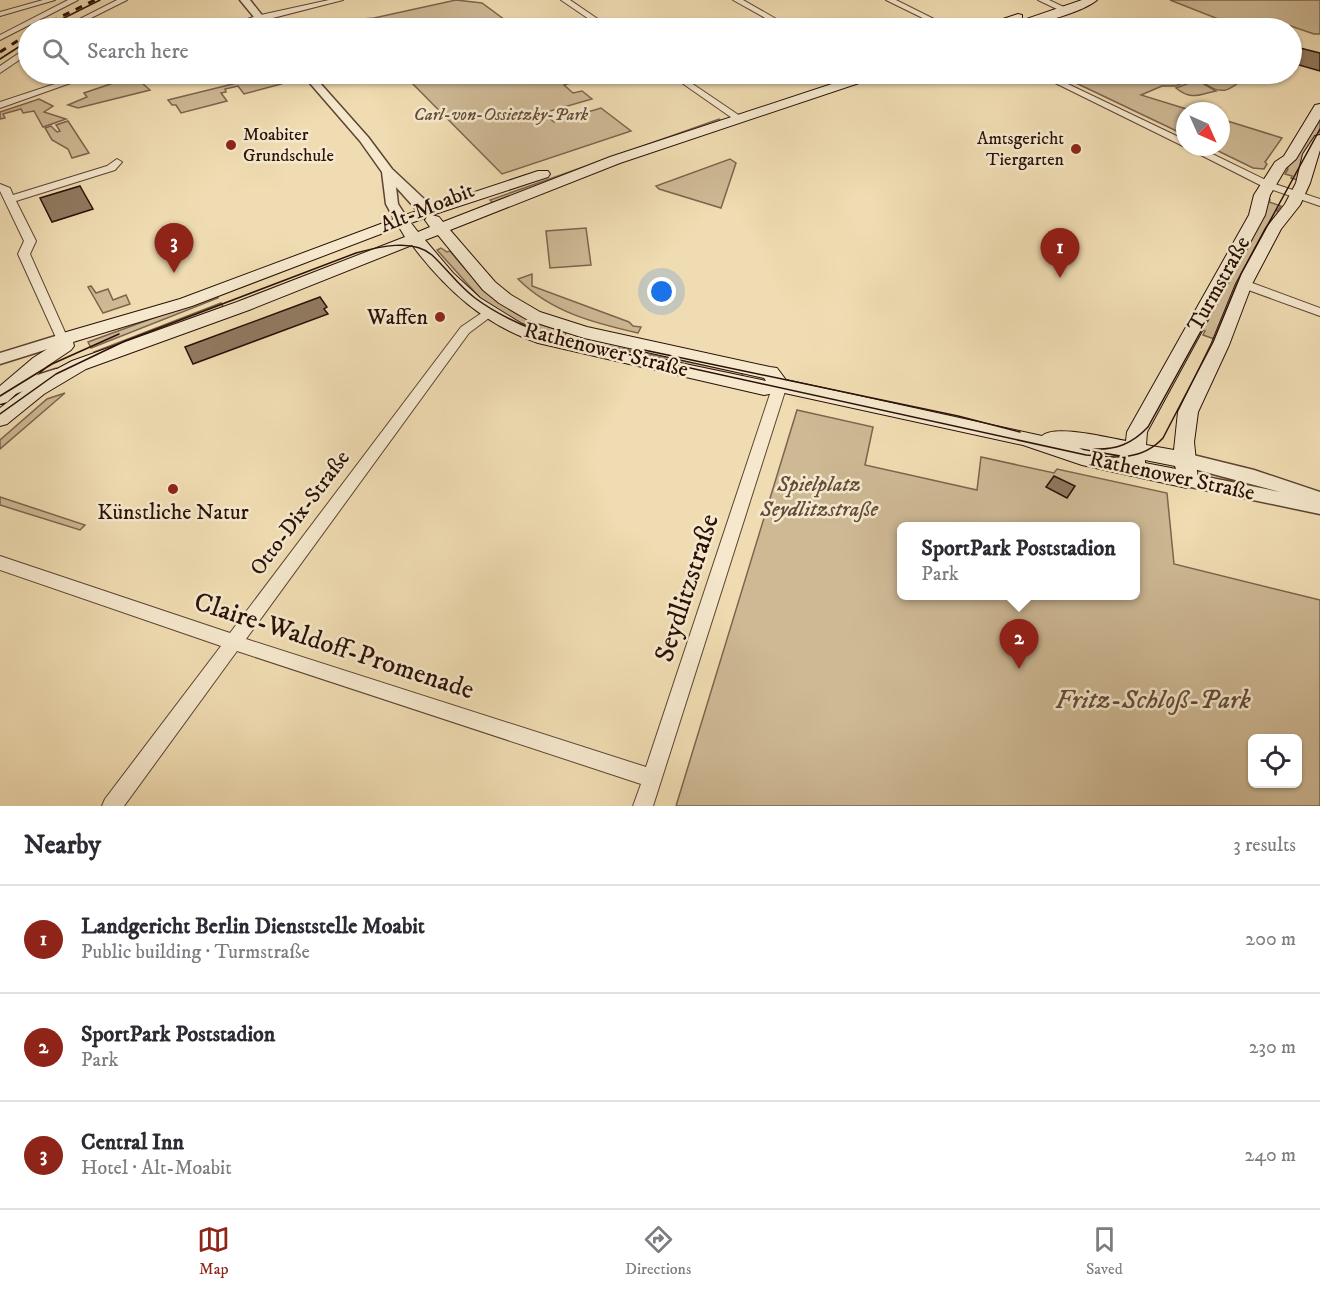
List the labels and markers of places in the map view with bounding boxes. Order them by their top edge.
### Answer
place label: Moabiter Grundschule [243,124,334,167]
place label: Amtsgericht Tiergarten [977,128,1065,171]
marker: Moabiter Grundschule [224,138,238,152]
marker: Amtsgericht Tiergarten [1069,142,1083,156]
pin: 3 [154,224,194,273]
pin: 1 [1040,228,1080,278]
place label: Waffen [366,304,428,331]
marker: Waffen [433,310,447,324]
marker: Künstliche Natur [166,482,180,496]
place label: Künstliche Natur [97,499,250,526]
pin: 2 [1000,620,1038,669]

